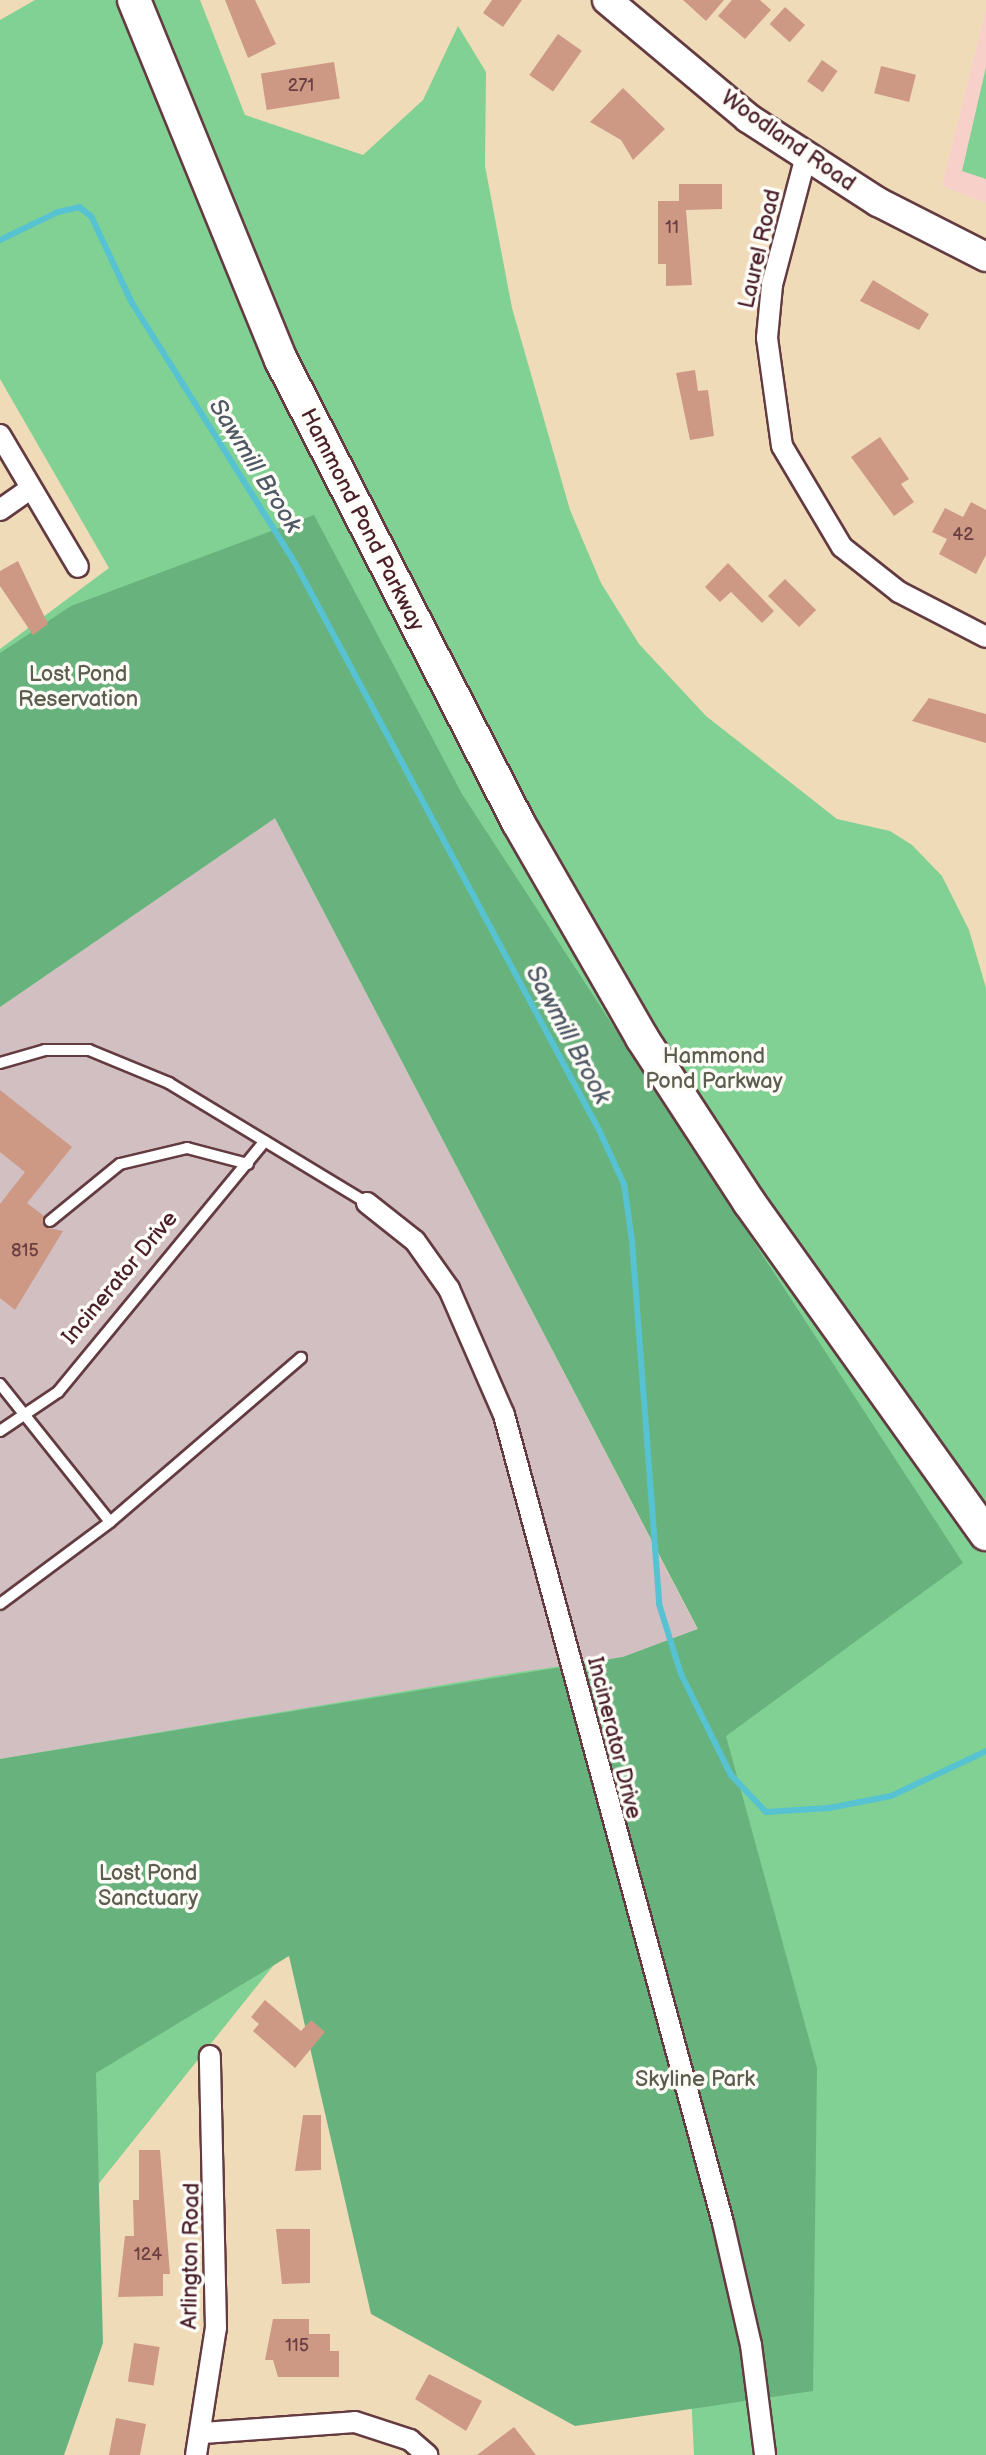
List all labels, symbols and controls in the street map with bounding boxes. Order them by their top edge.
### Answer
house number: 271 [288,75,314,97]
street label: Woodland Road [716,85,860,197]
street label: Laurel Road [733,187,787,311]
house number: 11 [665,217,679,239]
water label: Sawmill Brook [202,394,308,538]
street label: Hammond Pond Parkway [294,404,430,636]
house number: 42 [952,524,974,546]
park label: Lost Pond Reservation [18,661,138,712]
water label: Sawmill Brook [519,961,617,1109]
park label: Hammond Pond Parkway [645,1043,783,1094]
street label: Incinerator Drive [57,1206,183,1350]
house number: 815 [11,1240,39,1262]
street label: Incinerator Drive [581,1654,647,1822]
park label: Lost Pond Sanctuary [98,1860,198,1912]
park label: Skyline Park [635,2067,755,2093]
street label: Arlington Road [177,2182,205,2330]
house number: 124 [134,2244,162,2266]
house number: 115 [285,2335,309,2357]

